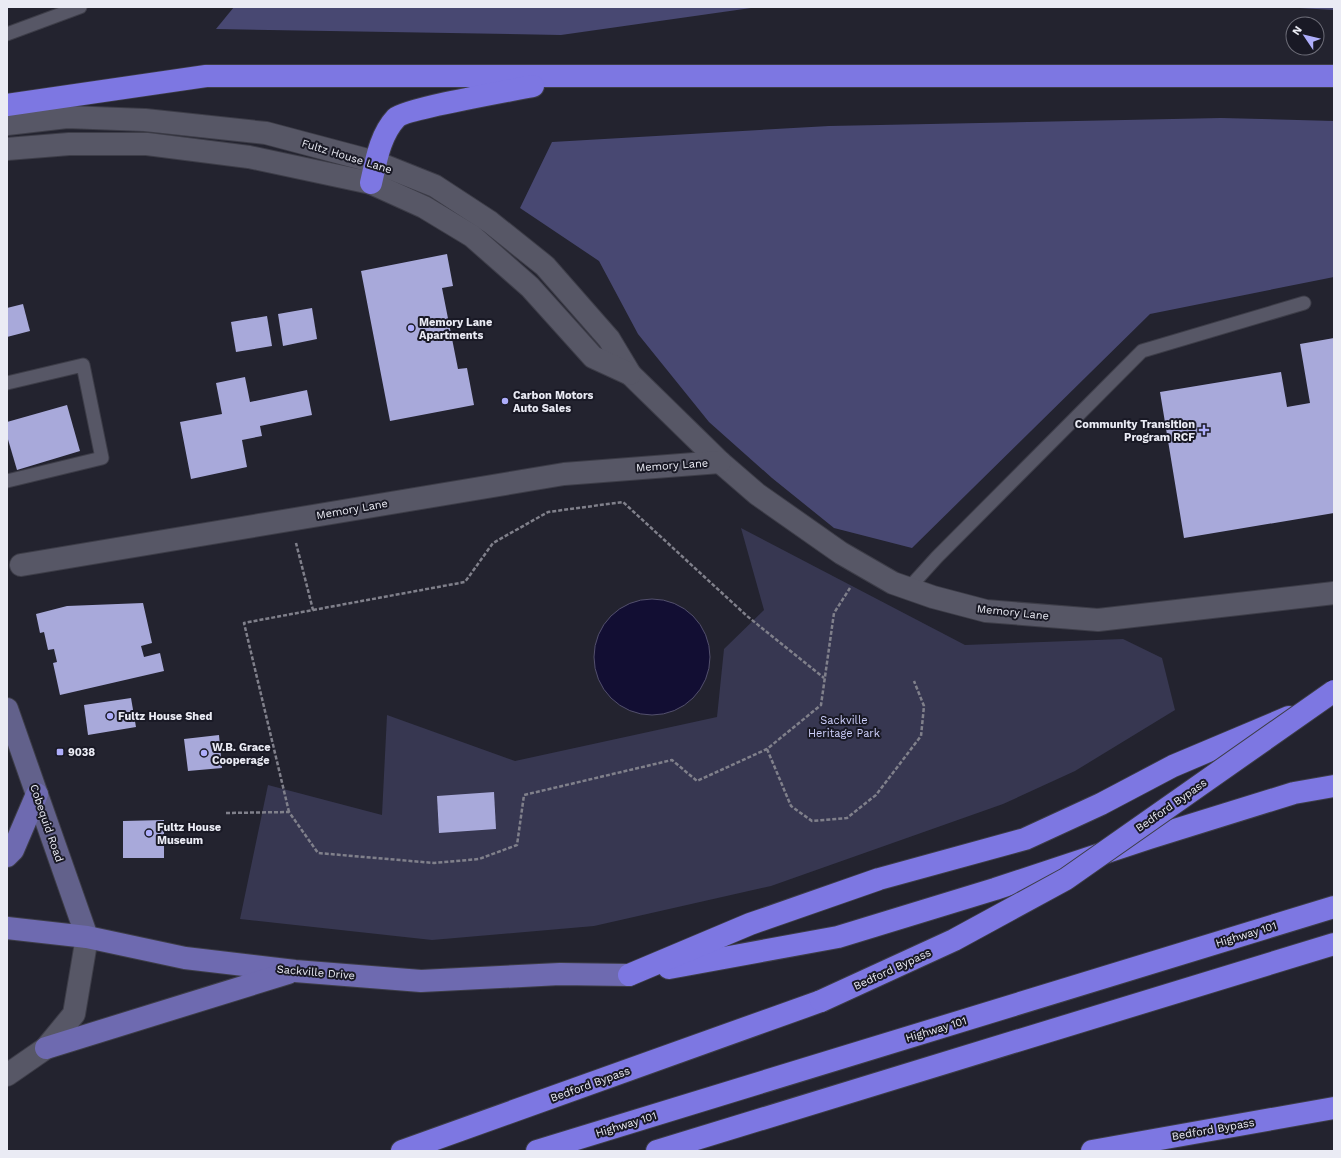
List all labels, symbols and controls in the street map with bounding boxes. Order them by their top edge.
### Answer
north arrow [1285,16,1325,56]
text: N [1290,23,1305,38]
street label: Fultz House Lane [300,137,394,176]
place label: Memory Lane Apartments [419,316,492,342]
marker: Memory Lane Apartments [406,323,416,333]
place label: Carbon Motors Auto Sales [513,389,594,415]
marker: Carbon Motors Auto Sales [500,396,510,406]
place label: Community Transition Program RCF [1075,418,1195,444]
marker: Community Transition Program RCF [1198,424,1210,436]
street label: Memory Lane [635,456,709,475]
street label: Memory Lane [315,497,389,522]
street label: Memory Lane [976,602,1050,623]
place label: Fultz House Shed [118,710,213,723]
marker: Fultz House Shed [105,711,115,721]
park label: Sackville Heritage Park [808,714,880,740]
place label: W.B. Grace Cooperage [212,741,271,767]
place label: 9038 [68,746,95,759]
marker: 9038 [55,747,65,757]
marker: W.B. Grace Cooperage [199,748,209,758]
street label: Bedford Bypass [1133,776,1209,835]
street label: Cobequid Road [27,783,66,864]
place label: Fultz House Museum [157,821,221,847]
marker: Fultz House Museum [144,828,154,838]
street label: Highway 101 [1214,919,1278,950]
street label: Bedford Bypass [852,946,933,993]
street label: Sackville Drive [276,963,356,982]
street label: Highway 101 [904,1014,968,1045]
street label: Bedford Bypass [549,1064,632,1105]
street label: Highway 101 [594,1109,658,1140]
street label: Bedford Bypass [1171,1116,1256,1143]

